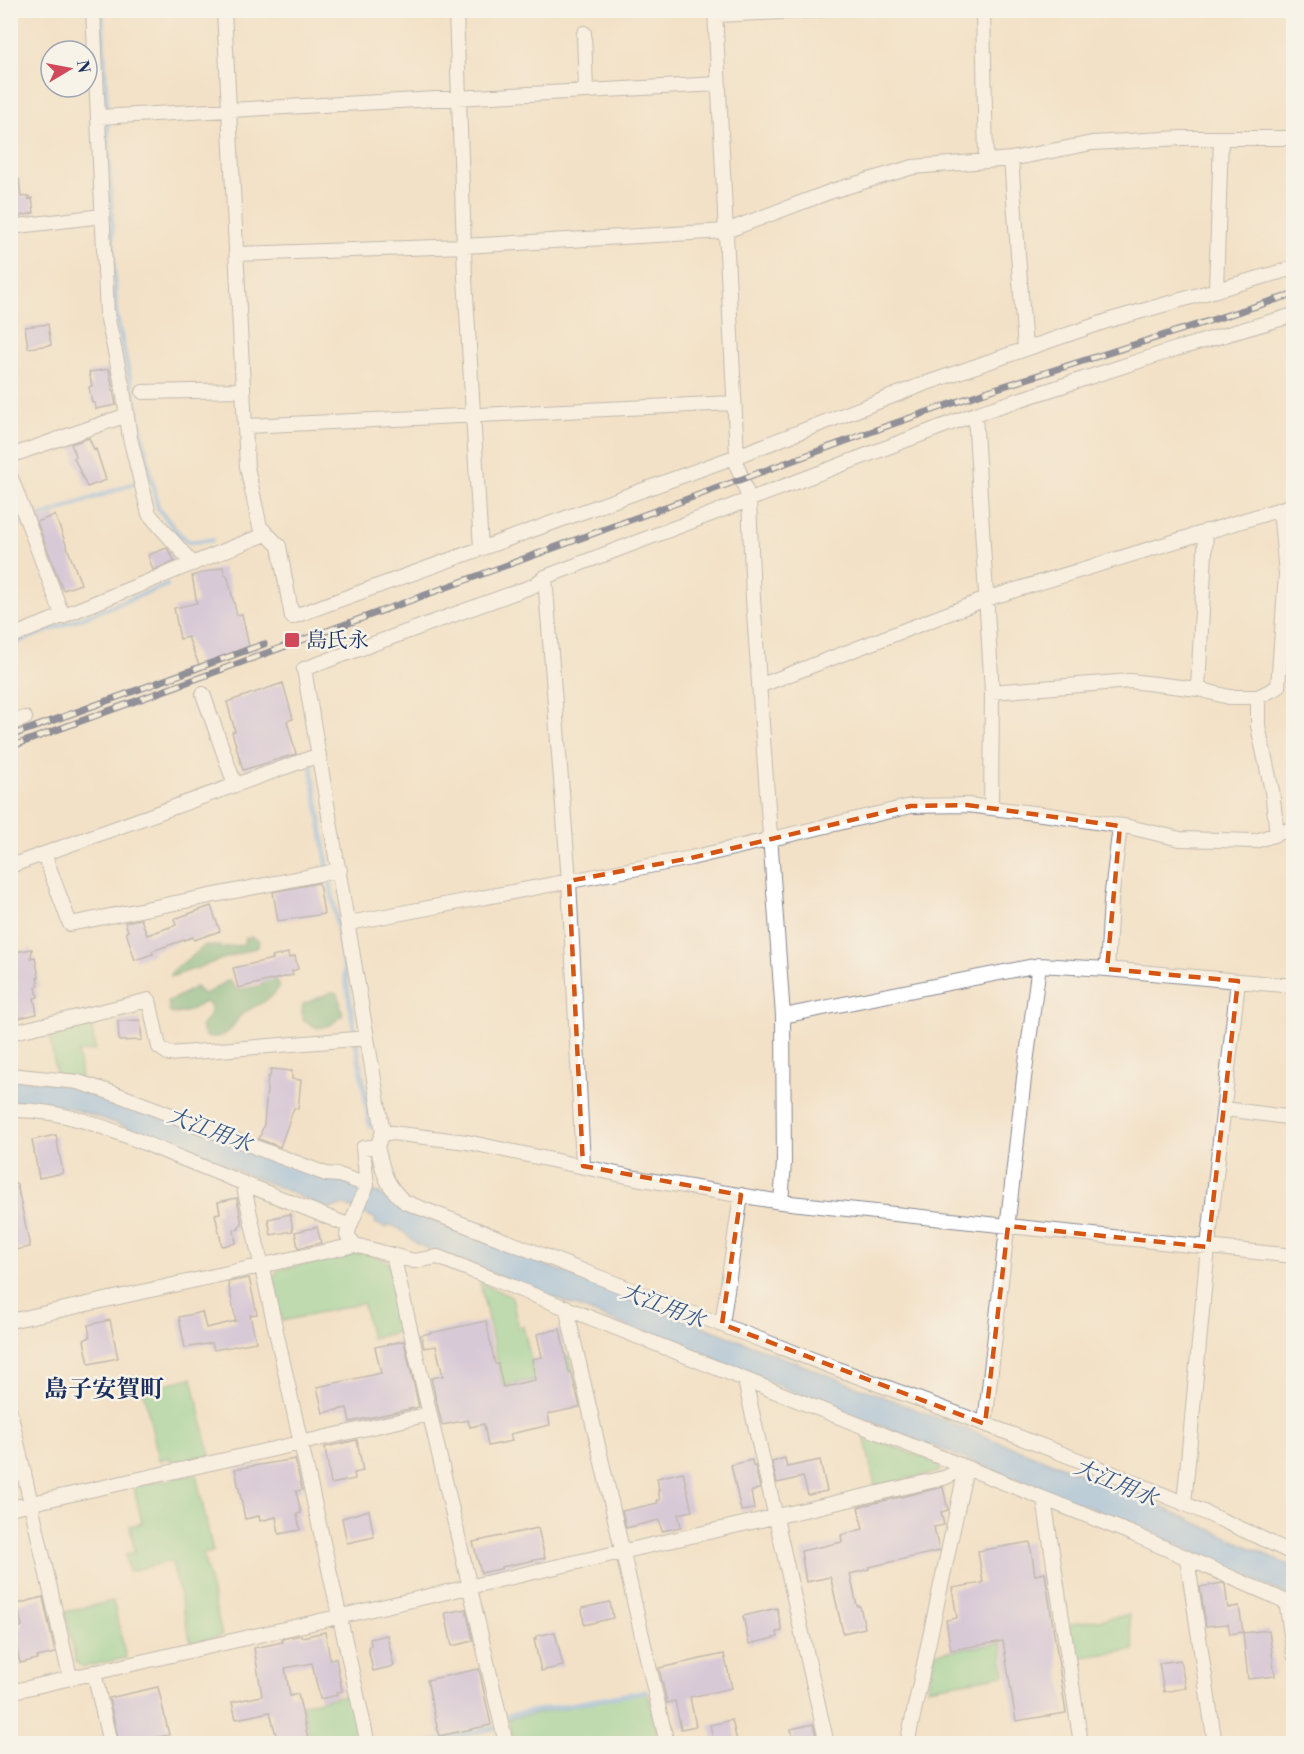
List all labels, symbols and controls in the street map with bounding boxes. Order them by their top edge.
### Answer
north arrow [39,39,99,99]
text: N [72,59,94,75]
place label: 島氏永 [306,628,369,654]
marker: 島氏永 [283,631,301,649]
water label: 大江用水 [164,1102,257,1159]
water label: 大江用水 [617,1278,710,1335]
district label: 島子安賀町 [44,1375,164,1405]
water label: 大江用水 [1070,1454,1163,1514]

